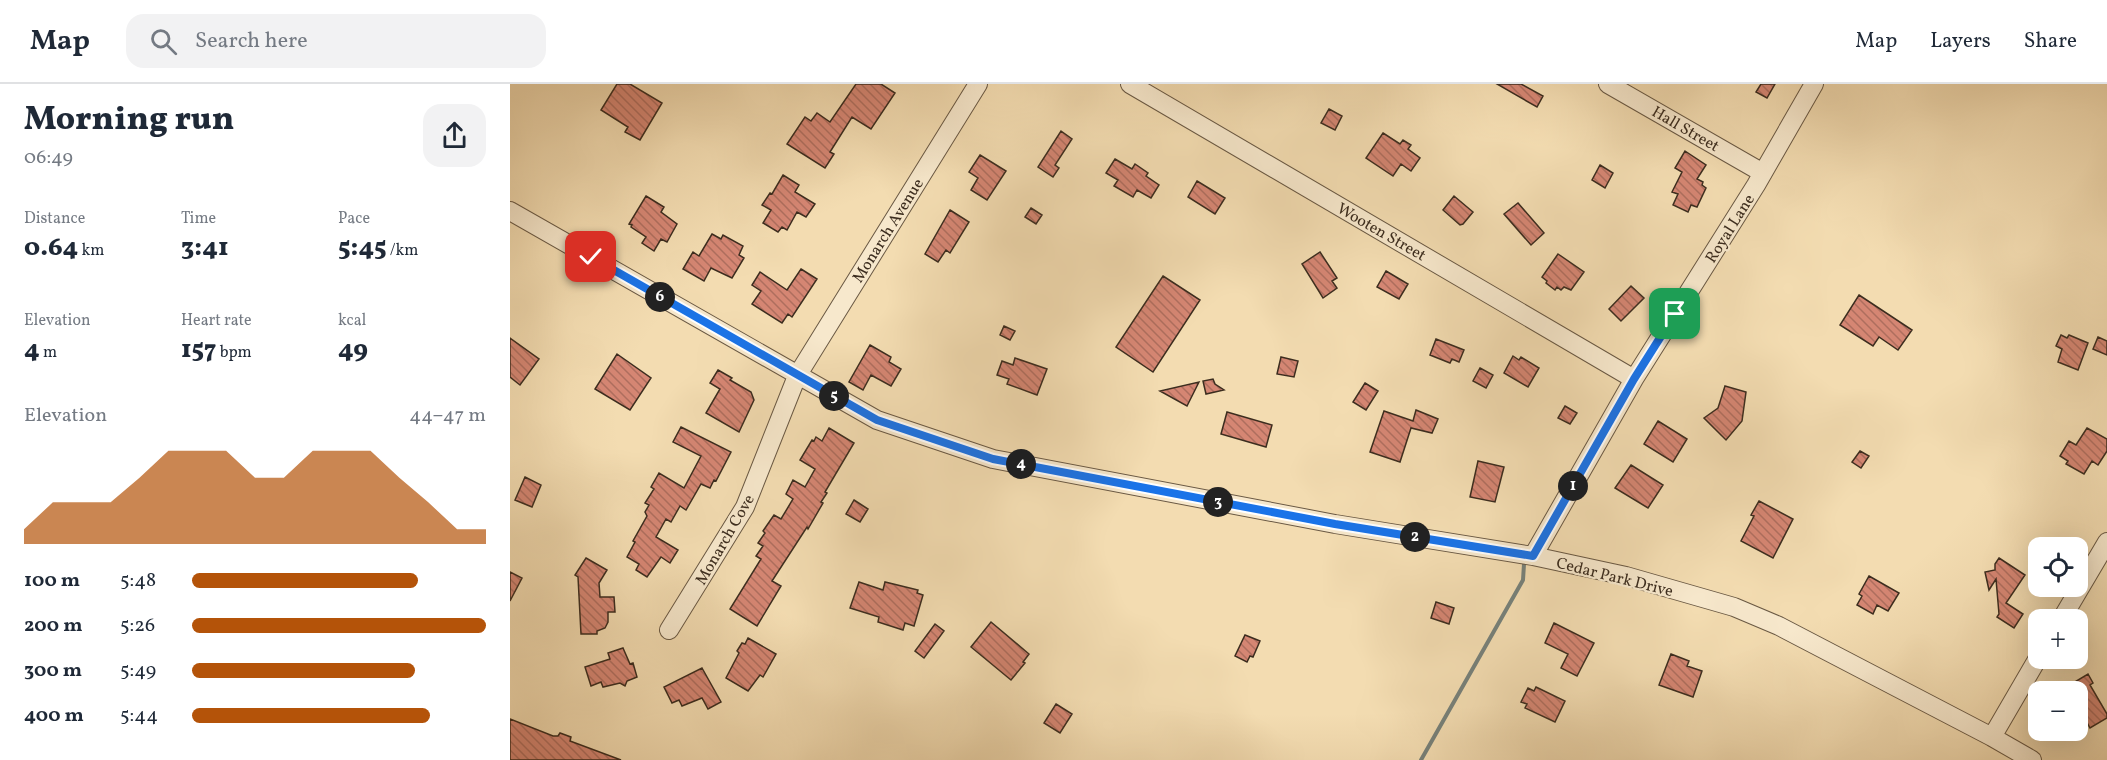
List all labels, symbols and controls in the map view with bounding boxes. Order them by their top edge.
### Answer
search box [126,14,546,68]
text: Map [30,22,90,61]
icon: search [147,25,180,58]
text: Search here [195,26,308,57]
text: Map [1855,27,1897,56]
text: Layers [1930,27,1991,56]
text: Share [2024,27,2077,56]
text: Morning run [24,98,234,144]
street label: Hall Street [1647,102,1723,158]
button: share [423,104,486,167]
text: 06:49 [24,144,73,172]
street label: Monarch Avenue [848,175,930,287]
street label: Royal Lane [1701,190,1761,268]
street label: Wooten Street [1332,198,1430,267]
text: Distance [24,208,85,230]
text: Time [181,208,216,230]
text: Pace [338,208,370,230]
text: 0.64 [24,230,78,266]
text: 3:41 [181,230,228,266]
text: 5:45 [338,230,386,266]
pin [565,231,616,282]
text: km [78,240,104,262]
text: /km [386,240,418,262]
icon: check [574,240,607,273]
pin: 6 [645,282,675,312]
text: 6 [656,286,664,308]
pin [1649,288,1700,339]
icon: arrive [1658,297,1691,330]
text: Elevation [24,310,91,332]
text: Heart rate [181,310,252,332]
text: kcal [338,310,366,332]
text: 4 [24,332,40,368]
text: 157 [181,332,216,368]
text: 49 [338,332,368,368]
text: m [40,342,57,364]
text: bpm [216,342,252,364]
pin: 5 [819,381,849,411]
text: 5 [830,385,838,407]
text: Elevation [24,402,107,430]
text: 44–47 m [409,402,486,430]
pin: 4 [1006,449,1036,479]
text: 4 [1016,453,1026,475]
pin: 1 [1558,471,1588,501]
text: 1 [1570,475,1576,497]
pin: 3 [1203,487,1233,517]
street label: Monarch Cove [691,491,761,589]
text: 3 [1214,491,1222,513]
pin: 2 [1400,522,1430,552]
text: 2 [1411,526,1419,548]
map controls [2028,537,2088,741]
button: locate [2028,537,2088,597]
street label: Cedar Park Drive [1554,553,1675,603]
text: 100 m [24,567,80,595]
text: 5:48 [120,567,156,595]
button: + [2028,609,2088,669]
text: 200 m [24,612,82,640]
text: 5:26 [120,612,155,640]
text: 300 m [24,657,82,685]
text: 5:49 [120,657,156,685]
button: − [2028,681,2088,741]
text: 400 m [24,702,84,730]
text: 5:44 [120,702,158,730]

